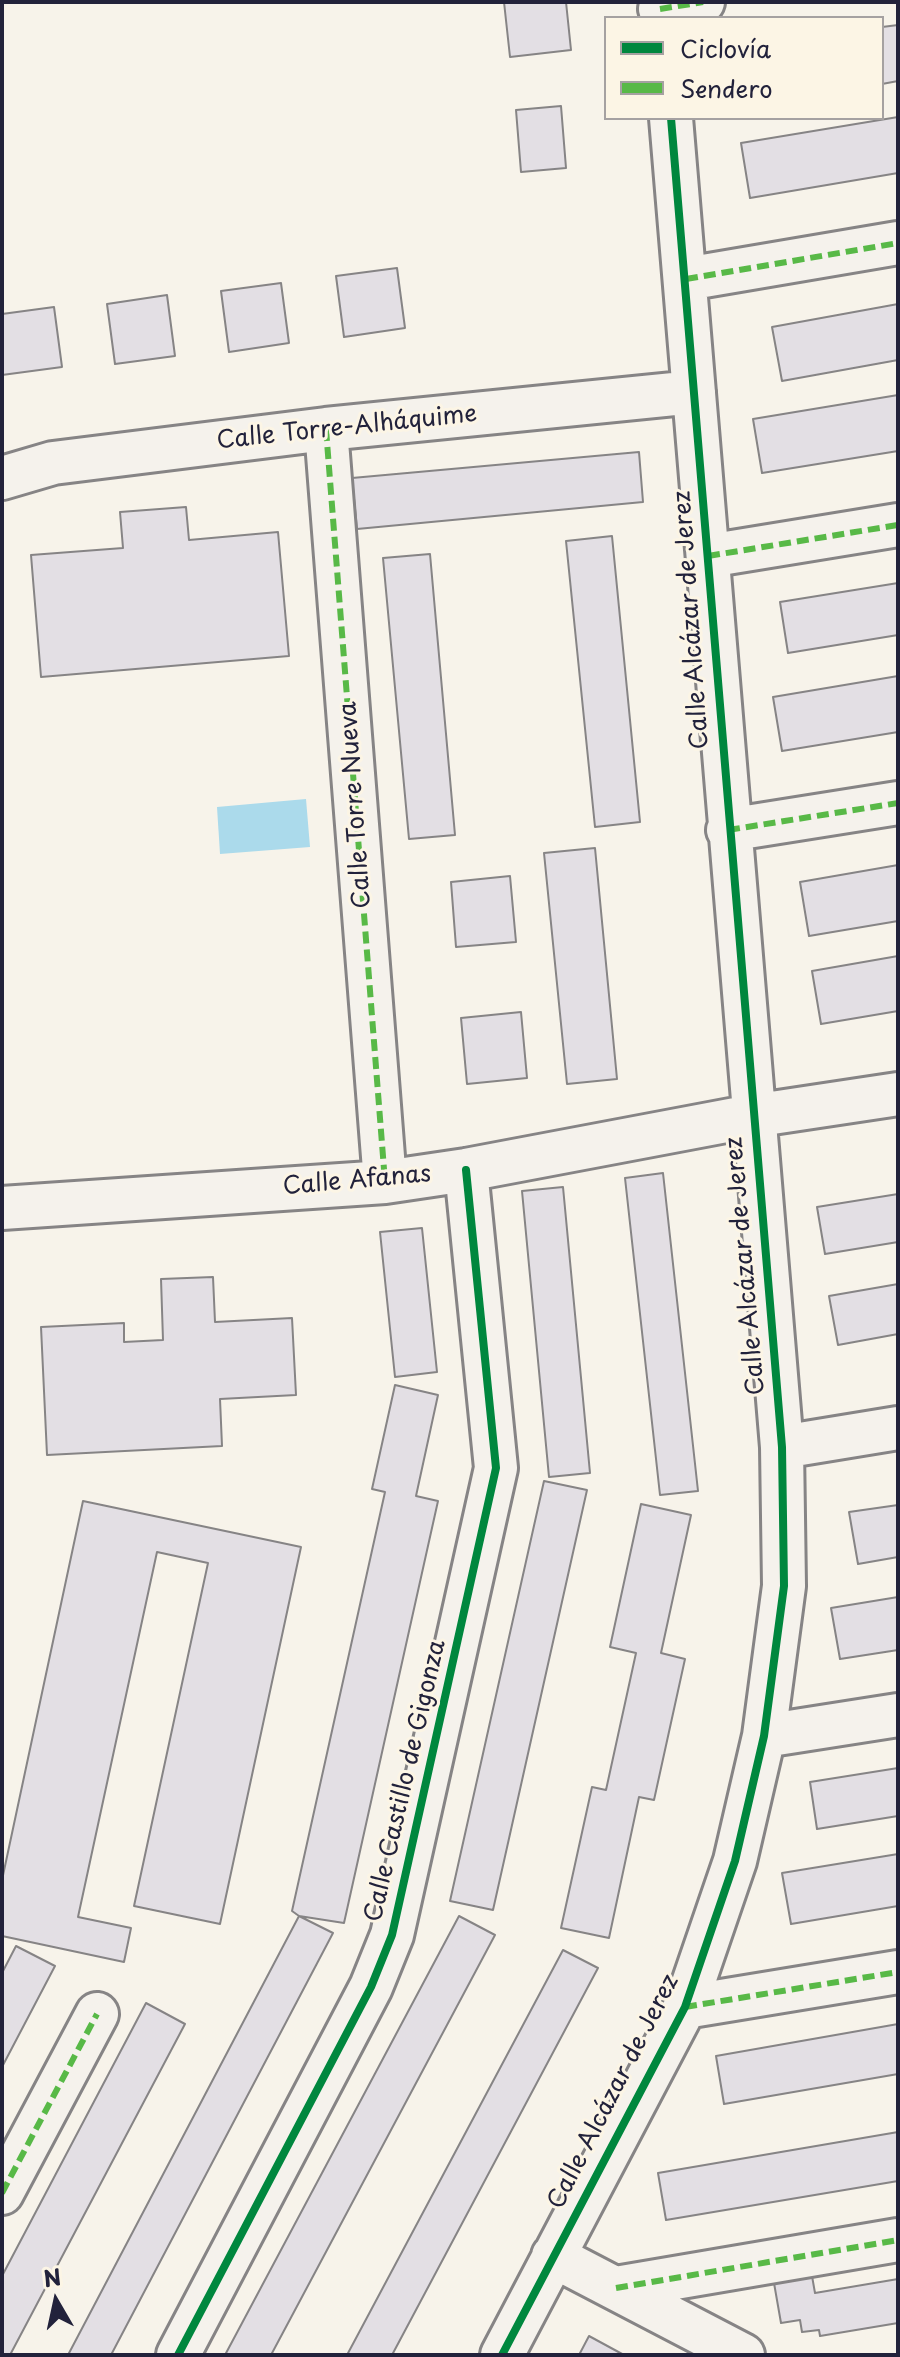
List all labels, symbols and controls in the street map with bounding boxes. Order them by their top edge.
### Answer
legend [604,16,884,120]
text: Ciclovía [680,30,771,66]
text: Sendero [680,70,772,106]
street label: Calle Torre-Alháquime [215,400,479,456]
street label: Calle Alcázar de Jerez [669,490,715,750]
street label: Calle Torre Nueva [334,701,378,909]
street label: Calle Alcázar de Jerez [720,1136,772,1396]
street label: Calle Afanas [282,1160,432,1202]
street label: Calle Castillo de Gigonza [360,1637,452,1925]
street label: Calle Alcázar de Jerez [542,1970,686,2214]
text: N [41,2259,63,2294]
north arrow [16,2261,96,2341]

